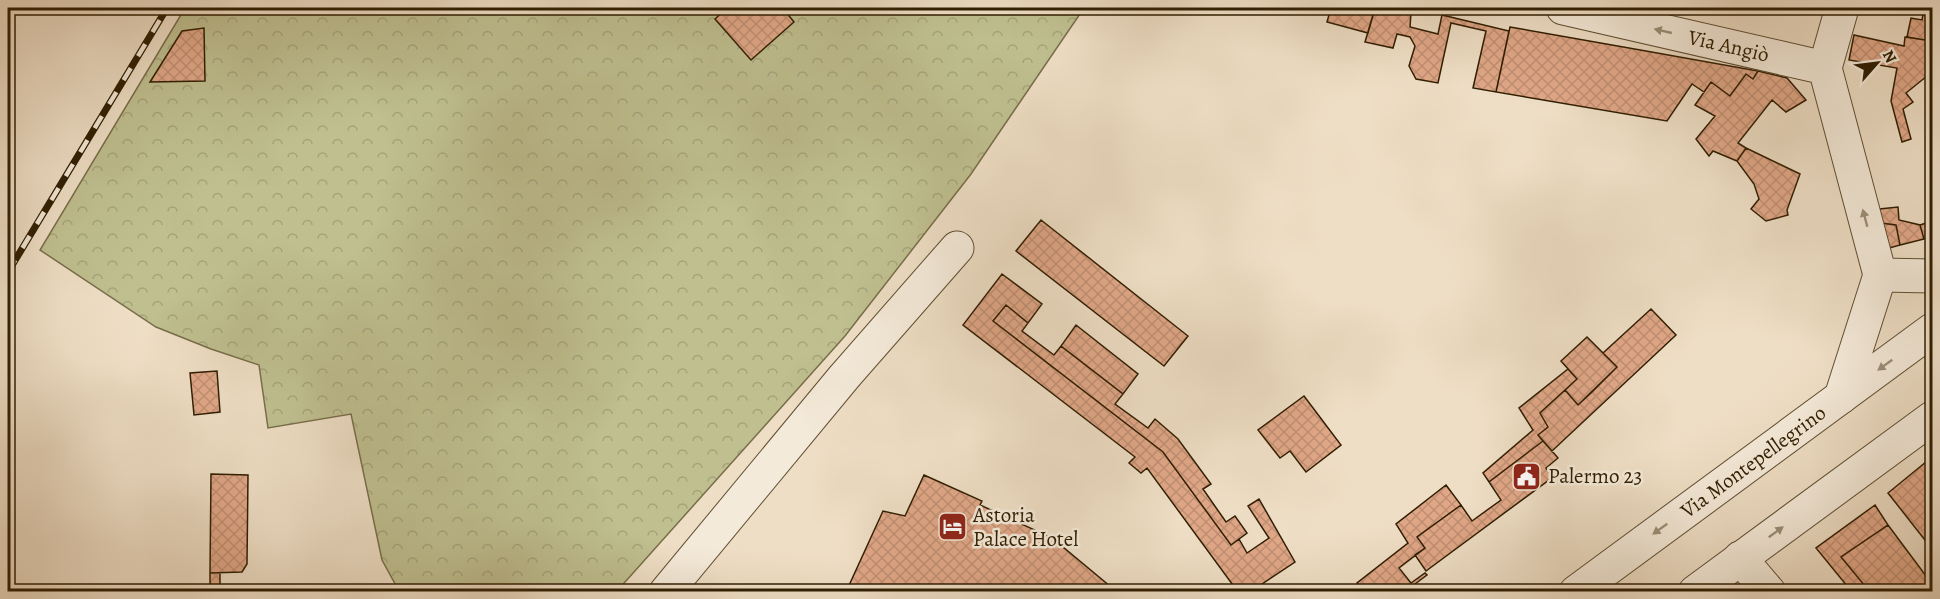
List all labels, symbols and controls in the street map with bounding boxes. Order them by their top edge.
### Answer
street label: Via Angiò [1685,23,1772,69]
one-way arrow [1653,26,1672,35]
north arrow [1847,33,1907,93]
text: N [1877,46,1902,67]
one-way arrow [1860,209,1869,227]
one-way arrow [1878,358,1893,370]
street label: Via Montepellegrino [1674,399,1832,525]
public building icon: Palermo 23 [1511,460,1543,492]
place label: Palermo 23 [1548,462,1642,490]
place label: Astoria Palace Hotel [972,501,1078,553]
hotel icon: Astoria Palace Hotel [936,511,968,543]
one-way arrow [1653,523,1668,535]
one-way arrow [1768,526,1784,538]

